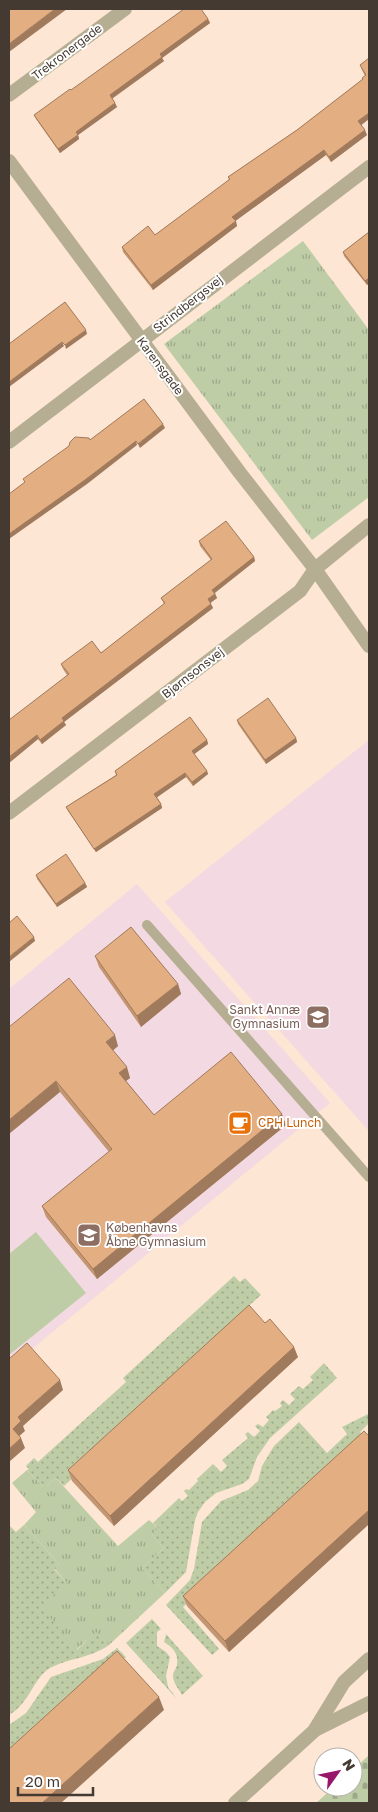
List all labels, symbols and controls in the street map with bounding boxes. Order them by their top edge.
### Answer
street label: Trekronergade [29,20,105,83]
street label: Strindbergsvej [150,272,225,335]
street label: Karensgade [134,334,187,398]
street label: Bjørnsonsvej [159,644,227,701]
place label: Sankt Annæ Gymnasium [229,1002,300,1031]
school or university icon: Sankt Annæ Gymnasium [305,1004,331,1030]
cafe icon: CPH Lunch [227,1110,253,1136]
place label: CPH Lunch [258,1115,321,1130]
place label: Københavns Åbne Gymnasium [106,1220,206,1249]
school or university icon: Københavns Åbne Gymnasium [76,1222,102,1248]
north arrow [313,1747,363,1797]
text: N [339,1756,359,1774]
scale bar [18,1764,92,1796]
text: 20 m [25,1772,60,1790]

